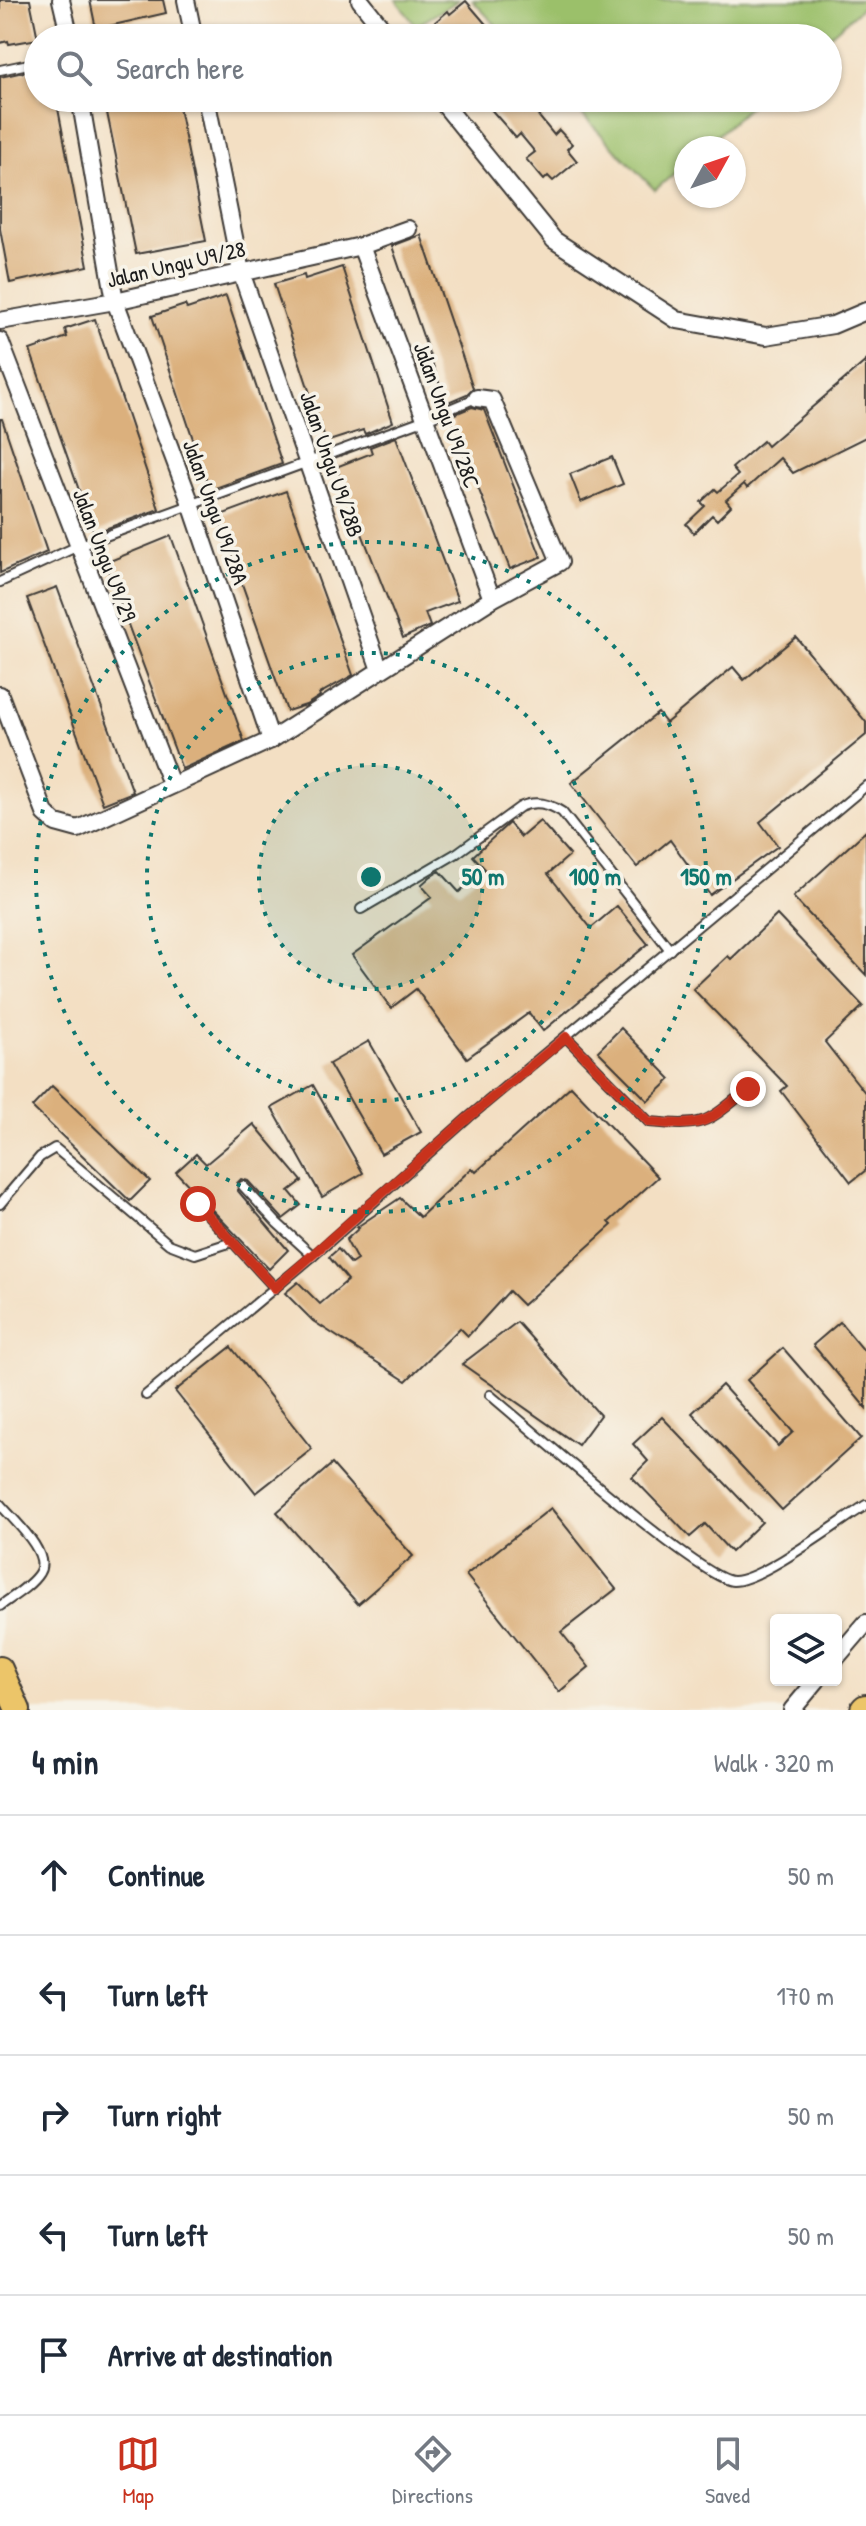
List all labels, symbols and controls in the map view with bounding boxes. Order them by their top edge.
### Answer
search box [24,24,842,112]
icon: search [52,46,96,90]
text: Search here [116,48,244,88]
north arrow [674,136,746,208]
street label: Jalan Ungu U9/28 [104,233,248,295]
street label: Jalan Ungu U9/28C [407,338,487,492]
street label: Jalan Ungu U9/28B [293,387,371,541]
street label: Jalan Ungu U9/28A [176,435,256,589]
street label: Jalan Ungu U9/29 [66,484,144,626]
text: 50 m [462,860,504,892]
text: 100 m [569,860,621,892]
text: 150 m [680,860,732,892]
centre of rings [357,863,385,891]
route end [730,1071,766,1107]
route start [180,1186,216,1222]
map controls [770,1614,842,1686]
button: layers [770,1614,842,1686]
text: 4 min [32,1739,99,1785]
text: Walk · 320 m [714,1745,834,1780]
icon: ahead [32,1853,76,1897]
text: Continue [108,1855,205,1895]
text: 50 m [788,1858,834,1893]
icon: left [32,1973,76,2017]
text: Turn left [108,1975,207,2015]
text: 170 m [776,1978,834,2013]
icon: right [32,2093,76,2137]
text: Turn right [108,2095,221,2135]
text: 50 m [788,2098,834,2133]
icon: left [32,2213,76,2257]
text: Turn left [108,2215,207,2255]
text: 50 m [788,2218,834,2253]
icon: arrive [32,2333,76,2377]
text: Arrive at destination [108,2335,333,2375]
tab: Map [116,2432,160,2510]
tab: Directions [392,2432,473,2510]
tab: Saved [705,2432,750,2510]

